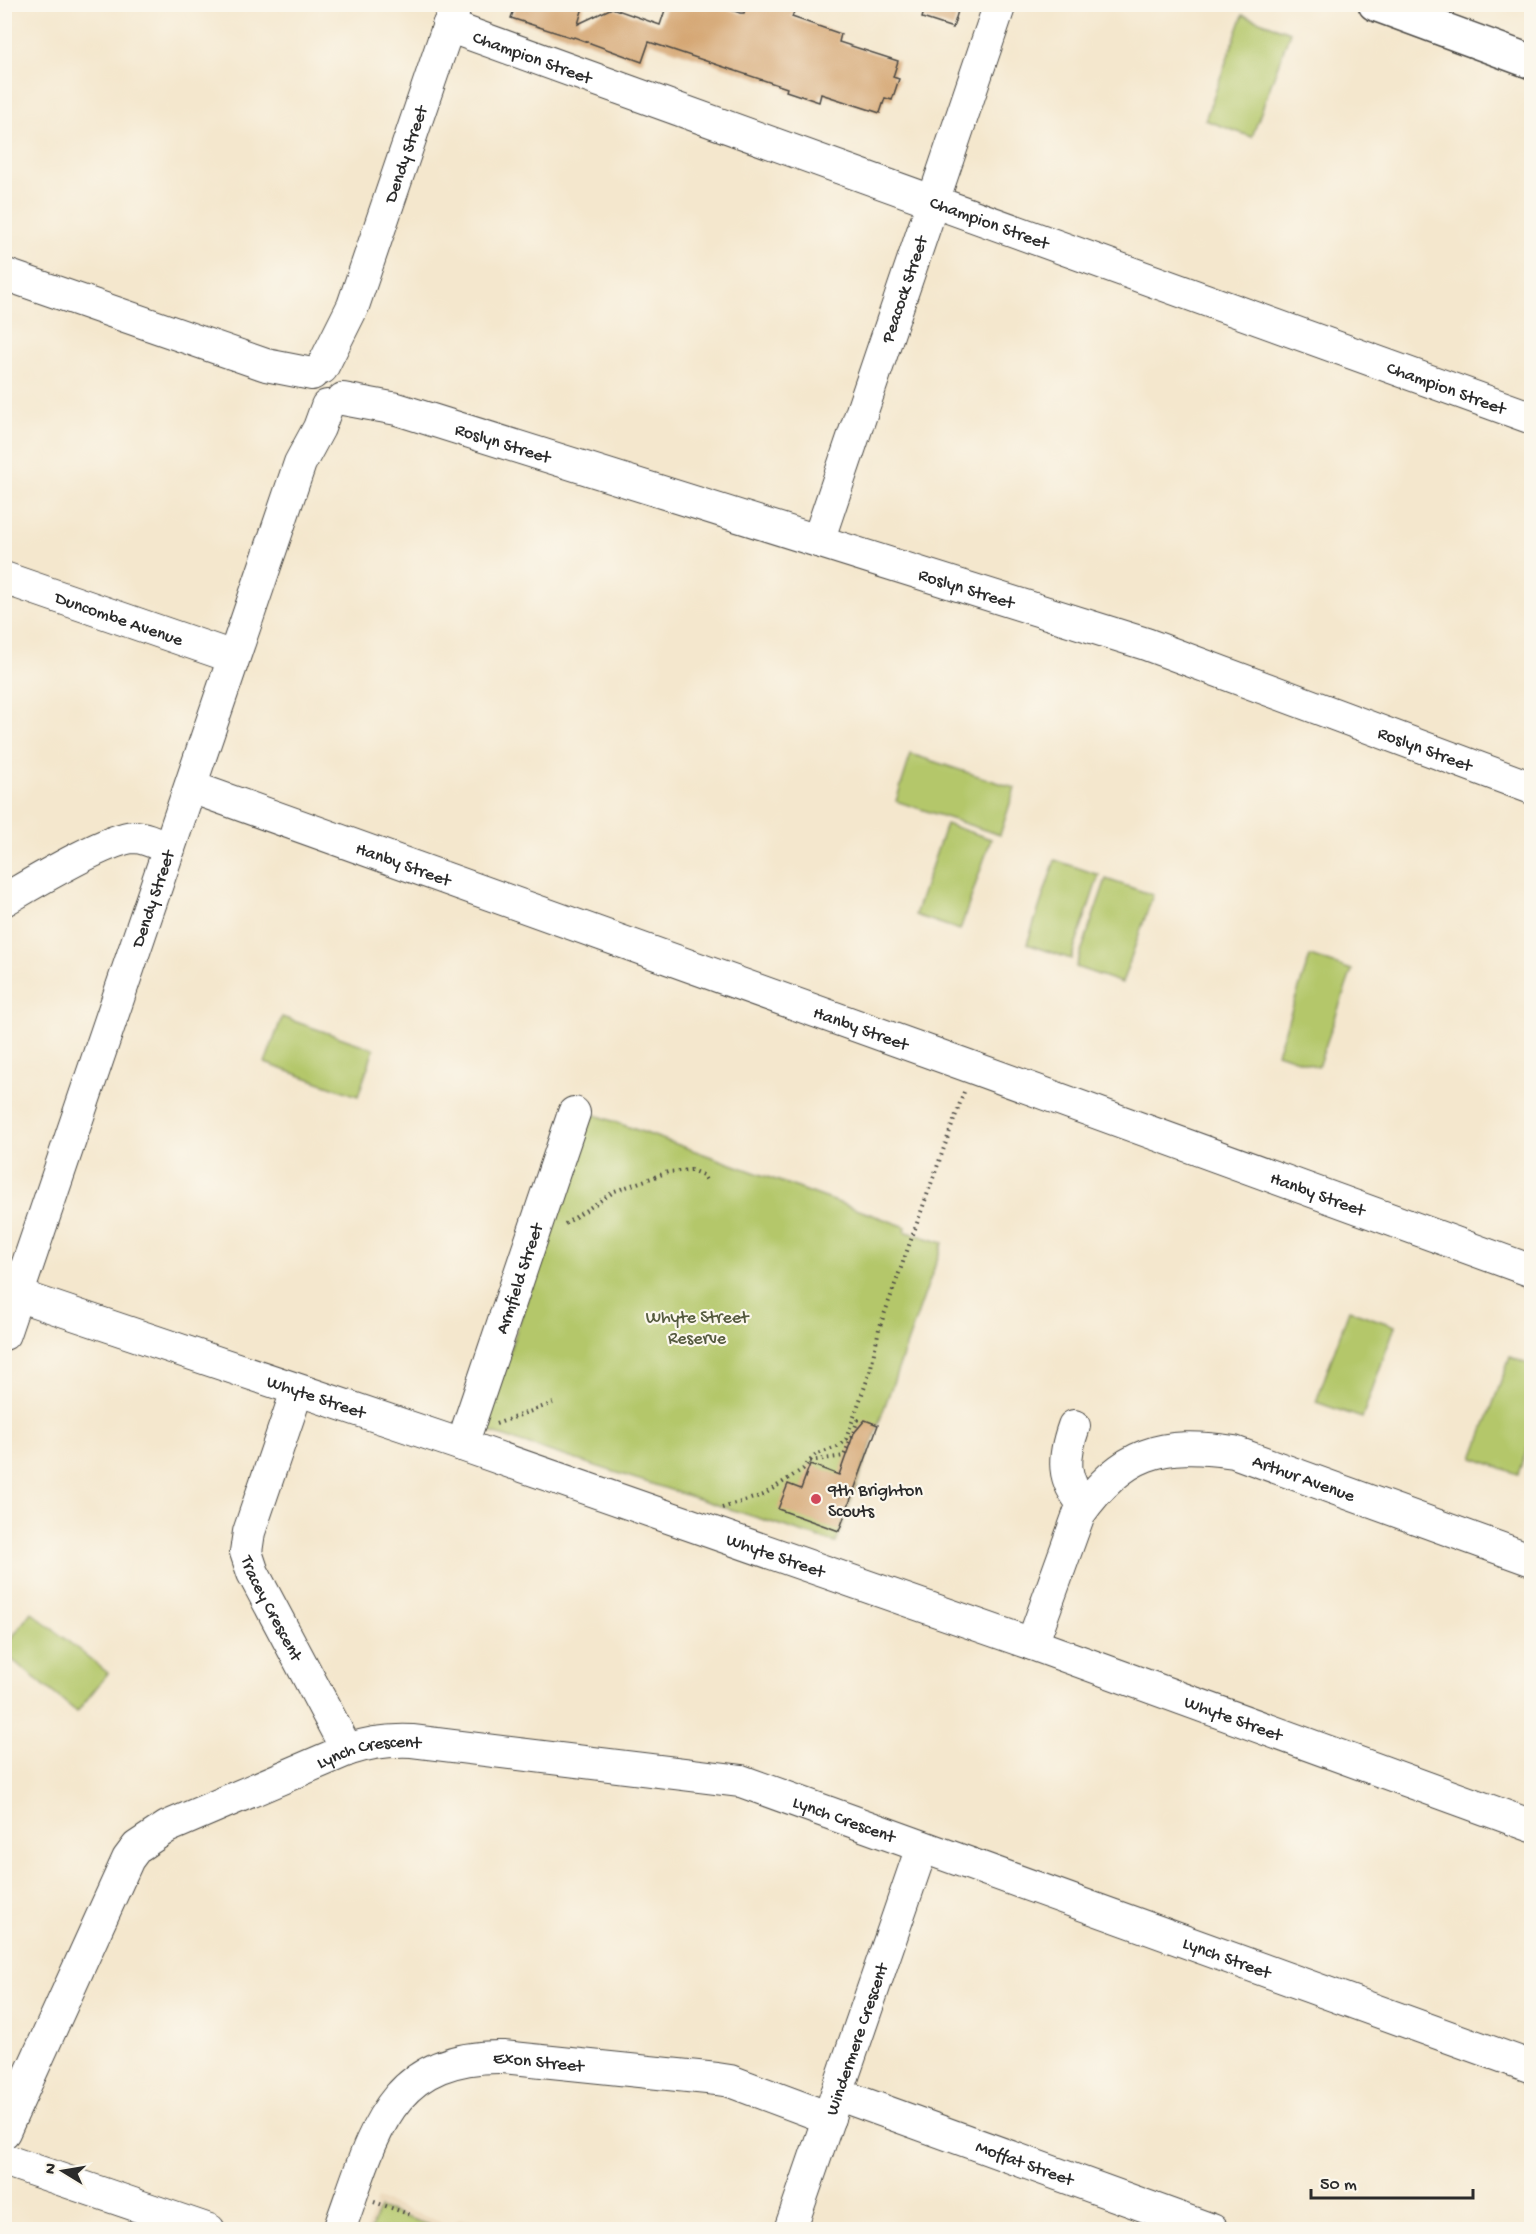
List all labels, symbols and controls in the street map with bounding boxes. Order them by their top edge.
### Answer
street label: Champion Street [469,28,596,91]
street label: Dendy Street [381,102,434,207]
street label: Champion Street [926,193,1053,256]
street label: Peacock Street [878,232,934,347]
street label: Champion Street [1383,358,1510,421]
street label: Roslyn Street [452,420,554,470]
street label: Roslyn Street [916,565,1018,615]
street label: Duncombe Avenue [51,588,186,652]
street label: Roslyn Street [1374,723,1476,778]
street label: Hanby Street [352,839,455,893]
street label: Dendy Street [128,846,181,952]
street label: Hanby Street [810,1003,912,1057]
street label: Hanby Street [1267,1169,1369,1223]
street label: Armfield Street [492,1219,550,1337]
park label: Whyte Street Reserve [646,1308,750,1350]
street label: Whyte Street [264,1372,369,1425]
street label: Arthur Avenue [1249,1452,1358,1508]
place label: 9th Brighton Scouts [827,1481,923,1523]
marker: 9th Brighton Scouts [809,1492,823,1506]
street label: Whyte Street [723,1530,829,1584]
street label: Tracey Crescent [235,1552,306,1667]
street label: Whyte Street [1181,1692,1286,1748]
street label: Lynch Crescent [314,1733,424,1775]
street label: Lynch Crescent [789,1793,899,1849]
street label: Lynch Street [1179,1934,1275,1985]
street label: Windermere Crescent [822,1959,895,2119]
street label: Exon Street [493,2049,586,2078]
street label: Moffat Street [972,2137,1077,2192]
north arrow [33,2141,93,2201]
text: N [41,2161,62,2176]
scale bar [1311,2162,1473,2200]
text: 50 m [1320,2175,1357,2196]

